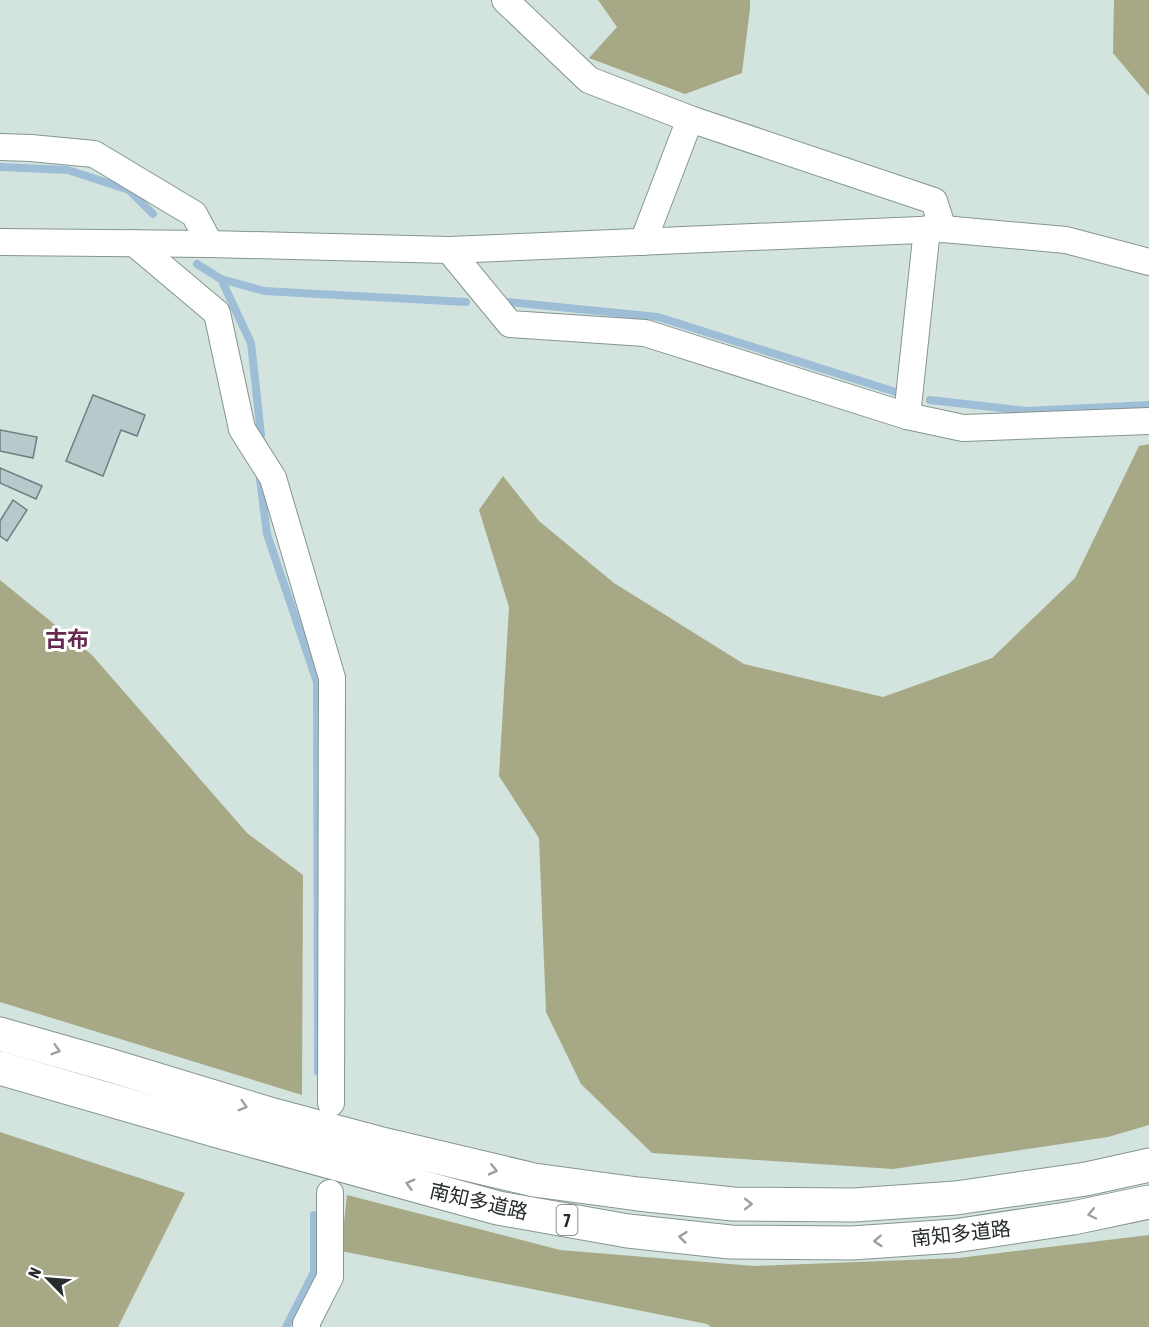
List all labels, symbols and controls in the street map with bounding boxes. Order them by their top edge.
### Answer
district label: 古布 [45,626,89,652]
one-way arrow [50,1043,61,1055]
one-way arrow [237,1099,248,1111]
one-way arrow [488,1163,498,1176]
one-way arrow [405,1179,415,1191]
street label: 南知多道路 [428,1179,530,1223]
one-way arrow [744,1198,753,1210]
road number: 7 [556,1205,578,1235]
one-way arrow [1087,1207,1097,1220]
street label: 南知多道路 [910,1216,1012,1250]
one-way arrow [678,1232,688,1244]
one-way arrow [873,1234,882,1247]
north arrow [18,1249,78,1309]
text: N [24,1265,45,1281]

